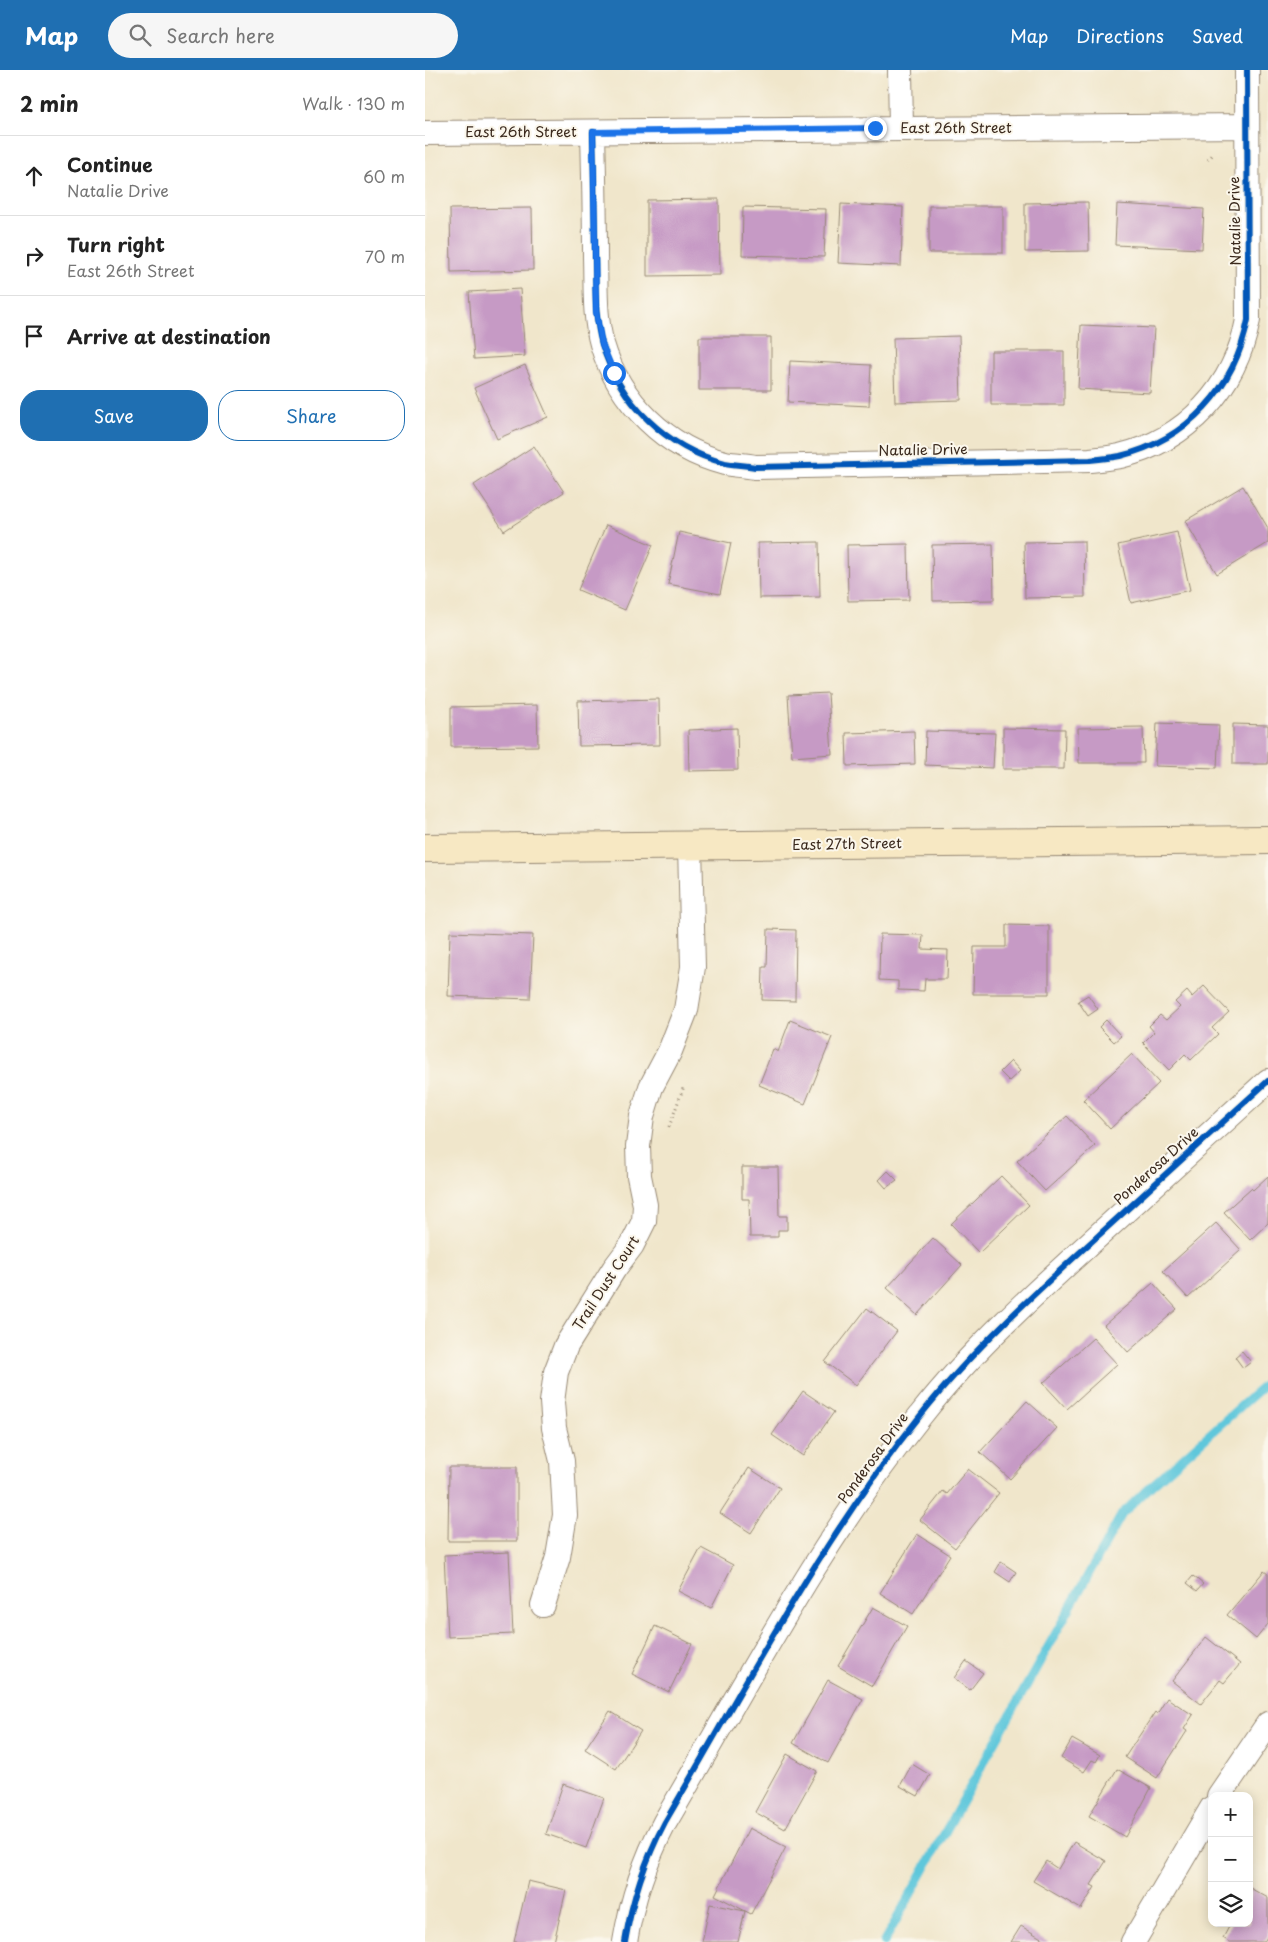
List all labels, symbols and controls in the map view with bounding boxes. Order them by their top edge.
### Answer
search box [108,13,458,58]
text: Map [25,17,78,53]
icon: search [126,21,154,49]
text: Search here [166,21,275,49]
text: Map [1010,22,1048,49]
text: Directions [1076,22,1164,49]
text: Saved [1192,22,1243,49]
text: 2 min [20,87,79,119]
text: Walk · 130 m [302,91,405,115]
route end [864,117,887,140]
street label: East 26th Street [900,117,1012,138]
street label: East 26th Street [465,121,577,142]
text: Continue [67,150,153,178]
icon: ahead [20,162,48,190]
text: 60 m [363,164,405,188]
street label: Natalie Drive [1223,176,1246,266]
text: Natalie Drive [67,178,169,202]
text: Turn right [67,230,165,258]
icon: right [20,242,48,270]
text: 70 m [365,244,405,268]
text: East 26th Street [67,258,195,282]
icon: arrive [20,322,48,350]
text: Arrive at destination [67,322,271,350]
route start [603,362,626,385]
button: Save [20,390,208,441]
button: Share [218,390,405,441]
street label: Natalie Drive [878,438,968,461]
street label: East 27th Street [792,832,902,855]
street label: Ponderosa Drive [1109,1122,1203,1210]
street label: Trail Dust Court [567,1231,644,1334]
street label: Ponderosa Drive [832,1408,913,1508]
map controls [1208,1792,1253,1927]
button: + [1208,1792,1253,1837]
button: − [1208,1837,1253,1882]
button: layers [1208,1882,1253,1927]

